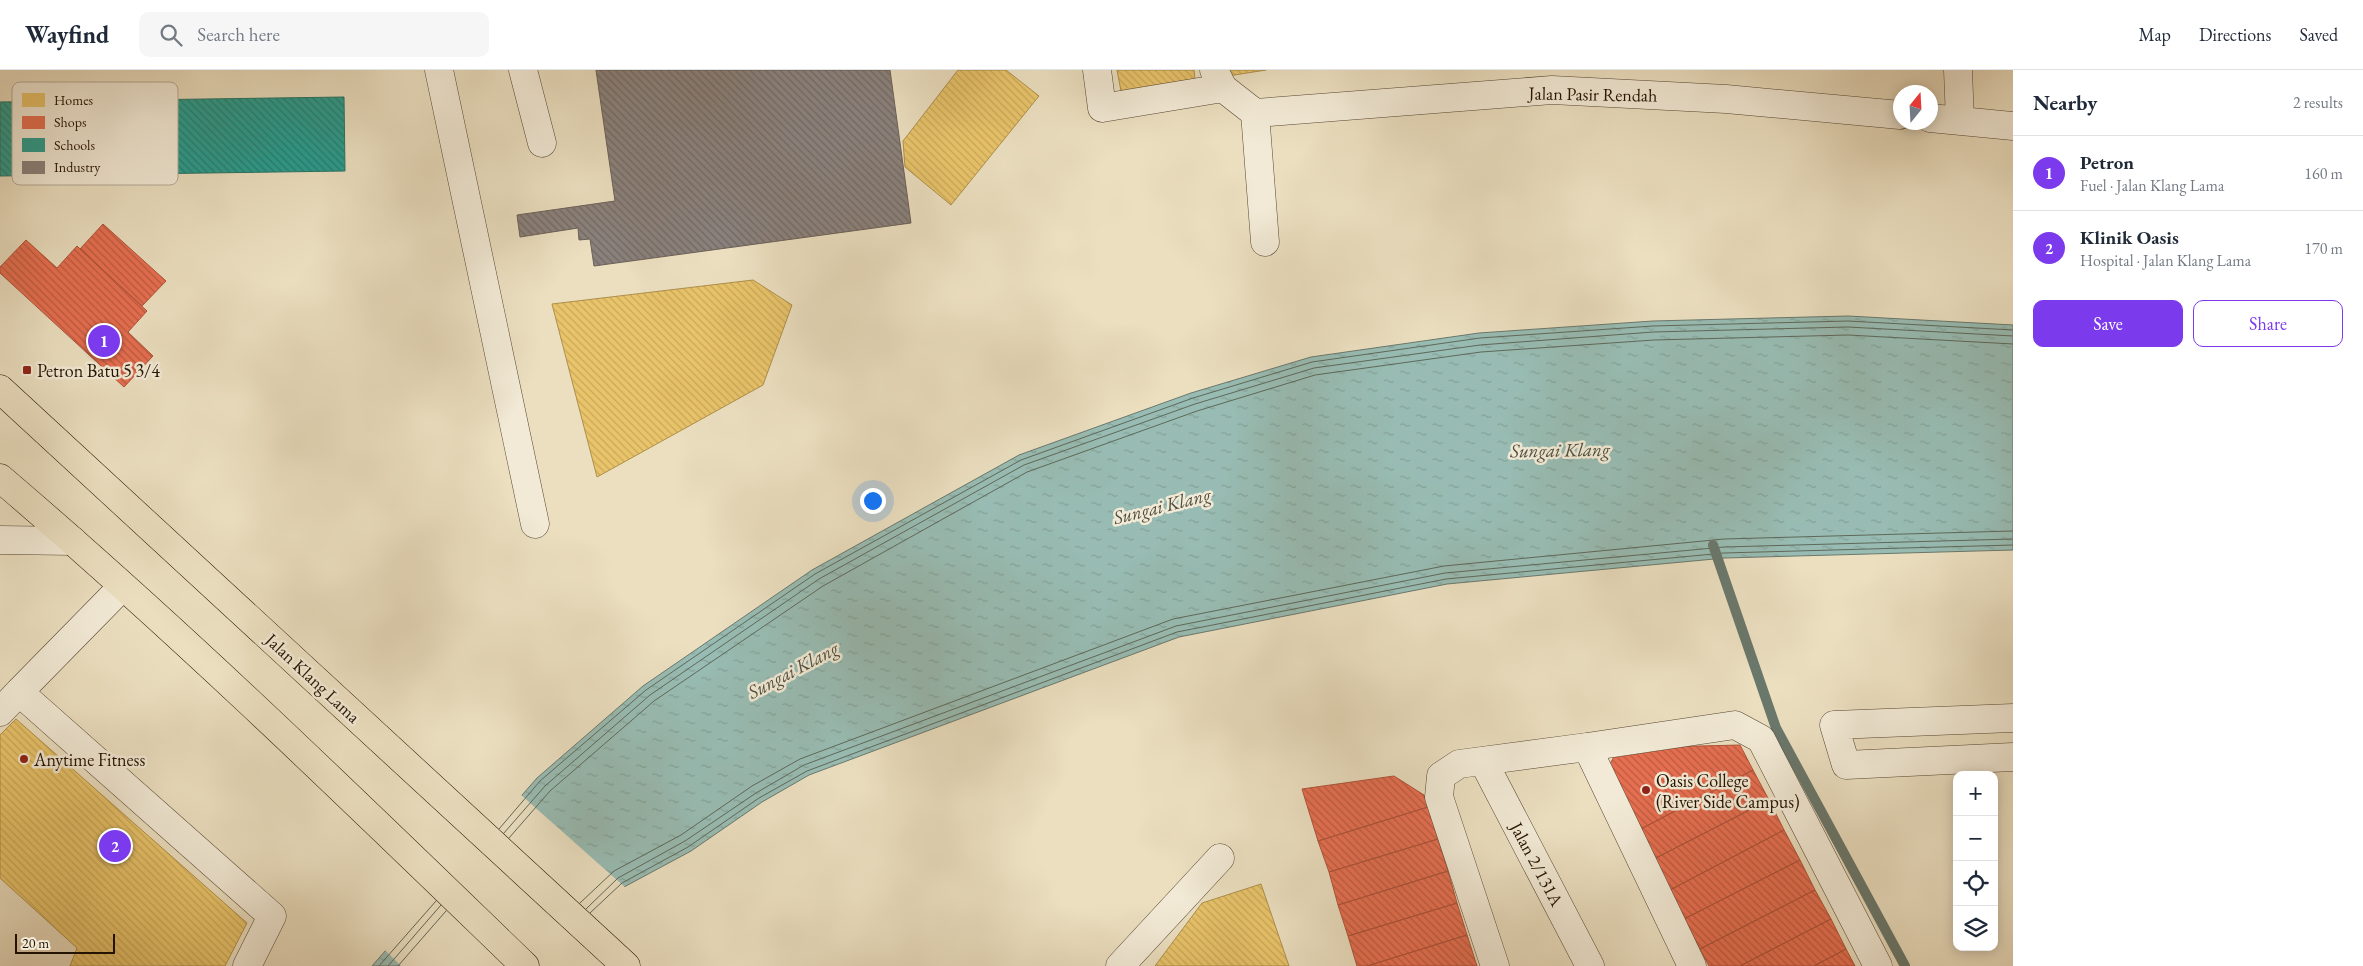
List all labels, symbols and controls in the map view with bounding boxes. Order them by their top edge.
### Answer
search box [139,12,489,57]
text: Wayfind [25,19,109,50]
icon: search [157,21,185,49]
text: Search here [197,22,280,47]
text: Map [2139,23,2171,46]
text: Directions [2199,23,2271,46]
text: Saved [2299,23,2338,46]
street label: Jalan Pasir Rendah [1526,81,1658,107]
legend [12,82,178,185]
north arrow [1893,85,1938,130]
text: Nearby [2033,89,2097,116]
text: Homes [54,91,94,109]
text: 2 results [2293,92,2343,113]
text: Shops [54,113,87,131]
text: Schools [54,136,95,154]
text: Petron [2080,150,2134,175]
text: Industry [54,158,101,176]
text: 1 [2045,163,2053,184]
text: 160 m [2304,163,2343,184]
text: Fuel · Jalan Klang Lama [2080,175,2224,196]
text: Klinik Oasis [2080,225,2179,250]
text: 2 [2045,238,2053,259]
text: 170 m [2304,238,2343,259]
text: Hospital · Jalan Klang Lama [2080,250,2251,271]
button: Save [2033,300,2183,347]
button: Share [2193,300,2343,347]
pin: 1 [88,322,120,360]
place label: Petron Batu 5 3/4 [37,359,160,382]
marker: Petron Batu 5 3/4 [21,364,33,376]
water label: Sungai Klang [1509,437,1611,463]
water label: Sungai Klang [1110,482,1214,530]
your location [860,488,886,514]
street label: Jalan Klang Lama [259,627,366,728]
water label: Sungai Klang [742,635,844,705]
place label: Anytime Fitness [33,748,145,771]
marker: Anytime Fitness [18,753,30,765]
place label: Oasis College (River Side Campus) [1656,769,1800,813]
map controls [1953,771,1998,951]
button: + [1953,771,1998,816]
marker: Oasis College (River Side Campus) [1640,784,1652,796]
street label: Jalan 2/131A [1504,816,1569,911]
button: − [1953,816,1998,861]
pin: 2 [99,827,131,865]
button: locate [1953,861,1998,906]
button: layers [1953,906,1998,951]
scale bar [15,931,115,954]
text: 20 m [22,934,49,952]

